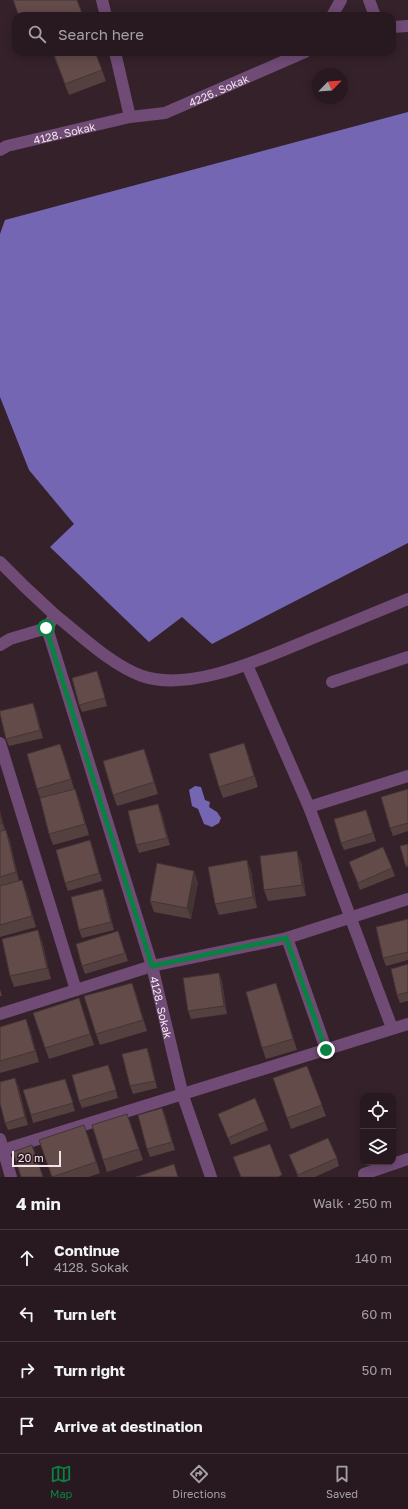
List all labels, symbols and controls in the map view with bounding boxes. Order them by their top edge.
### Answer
search box [12,12,396,56]
icon: search [26,23,48,45]
text: Search here [58,25,144,43]
north arrow [312,68,348,104]
street label: 4226. Sokak [186,71,251,109]
street label: 4128. Sokak [32,119,97,146]
route start [37,619,55,637]
street label: 4128. Sokak [148,975,176,1040]
route end [317,1041,335,1059]
map controls [360,1093,396,1165]
button: locate [360,1093,396,1129]
button: layers [360,1129,396,1165]
scale bar [12,1149,61,1168]
text: 20 m [18,1151,44,1164]
text: 4 min [16,1193,61,1214]
text: Walk · 250 m [313,1195,392,1211]
text: Continue [54,1241,120,1259]
icon: ahead [16,1247,38,1269]
text: 140 m [355,1250,392,1266]
text: 4128. Sokak [54,1259,129,1275]
icon: left [16,1303,38,1325]
text: Turn left [54,1305,116,1323]
text: 60 m [361,1306,392,1322]
icon: right [16,1359,38,1381]
text: Turn right [54,1361,125,1379]
text: 50 m [362,1362,392,1378]
icon: arrive [16,1415,38,1437]
text: Arrive at destination [54,1417,203,1435]
tab: Map [50,1463,72,1500]
tab: Directions [172,1463,226,1500]
tab: Saved [326,1463,358,1500]

